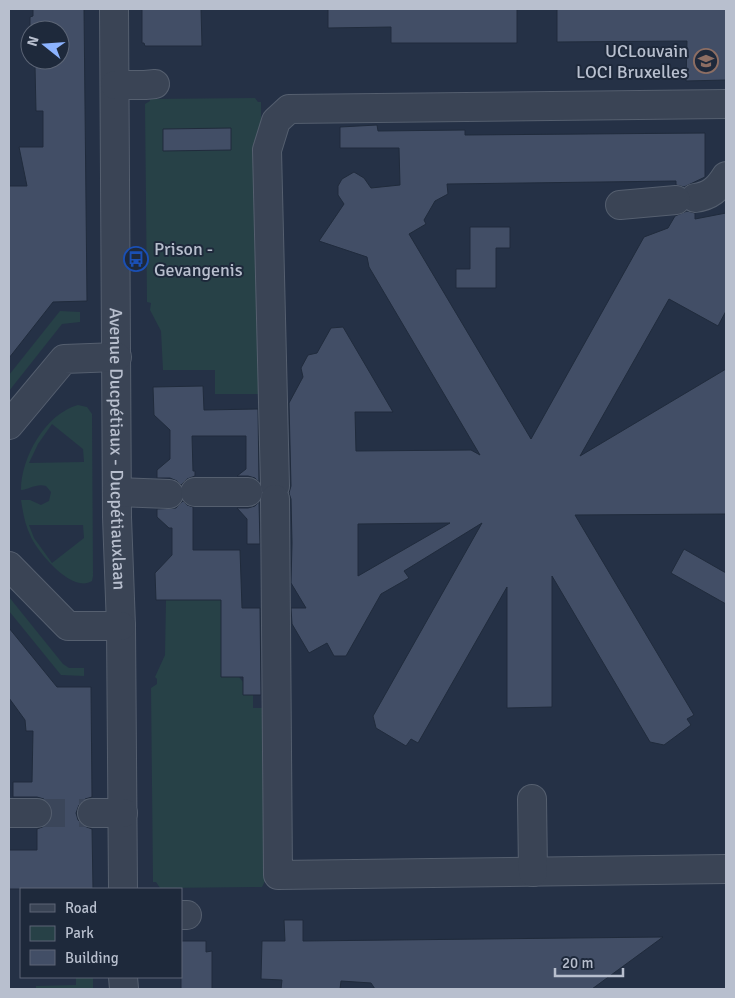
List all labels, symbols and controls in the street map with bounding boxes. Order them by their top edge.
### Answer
north arrow [20,20,70,70]
text: N [23,34,43,48]
place label: UCLouvain LOCI Bruxelles [576,40,688,83]
school or university icon: UCLouvain LOCI Bruxelles [693,48,719,74]
place label: Prison - Gevangenis [154,238,243,281]
bus stop icon: Prison - Gevangenis [123,246,149,272]
street label: Avenue Ducpétiaux - Ducpétiauxlaan [105,308,131,591]
legend [20,888,182,978]
text: Road [65,899,97,917]
text: Park [65,924,94,942]
scale bar [555,946,622,978]
text: Building [65,949,119,967]
text: 20 m [562,954,593,972]

